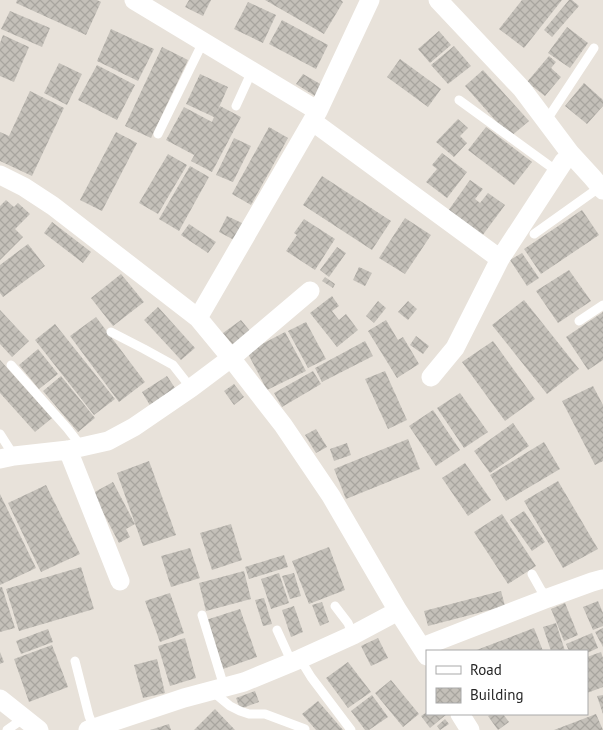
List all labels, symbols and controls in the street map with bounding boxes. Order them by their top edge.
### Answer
legend [426,650,588,715]
text: Road [470,660,502,679]
text: Building [470,685,524,704]

